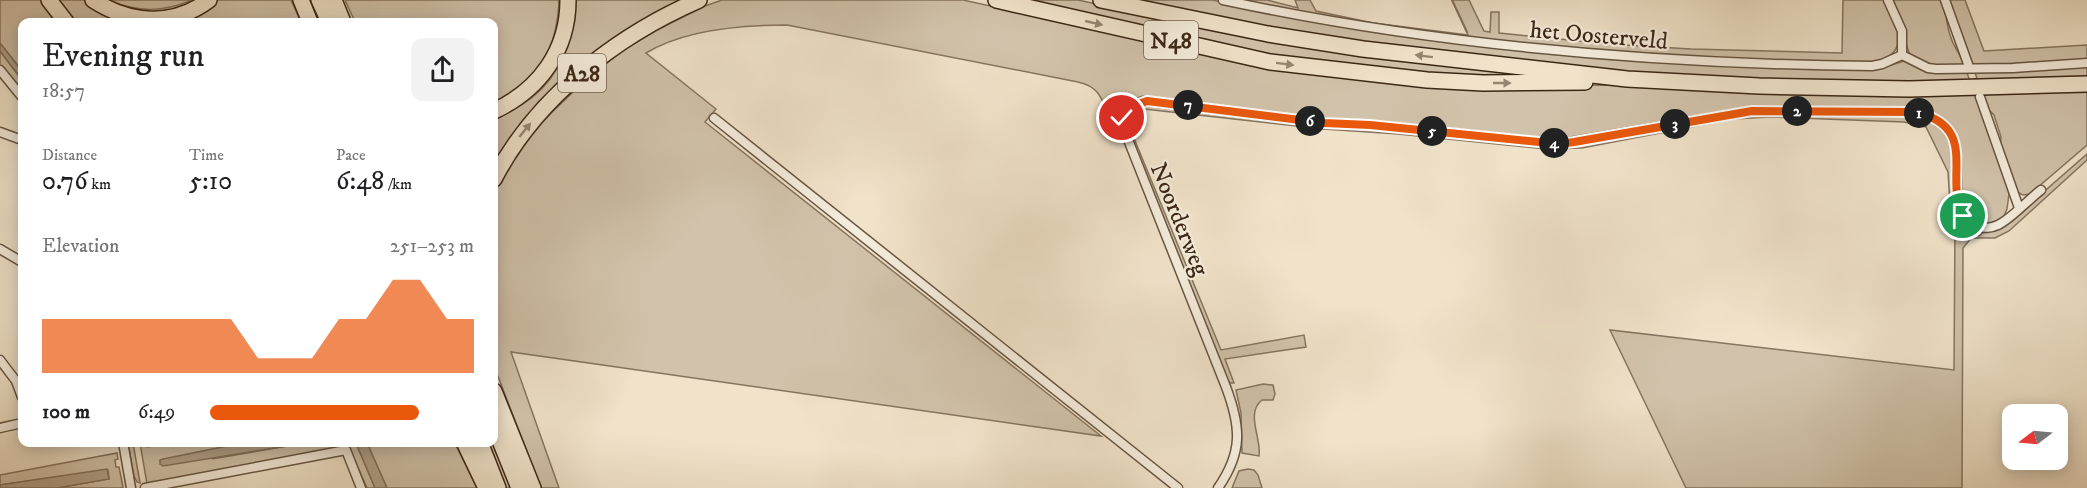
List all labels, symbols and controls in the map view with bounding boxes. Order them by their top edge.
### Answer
street label: het Oosterveld [1529,15,1669,57]
one-way arrow [1085,18,1103,28]
road number: N48 [1144,21,1198,59]
text: Evening run [42,36,204,77]
button: share [411,38,474,101]
one-way arrow [1414,52,1433,61]
road number: A28 [558,54,606,92]
one-way arrow [1275,59,1294,68]
one-way arrow [1493,78,1512,88]
text: 18:57 [42,79,85,104]
pin: 7 [1173,90,1203,120]
pin [1096,92,1147,143]
text: 7 [1184,95,1192,115]
pin: 2 [1782,96,1812,126]
pin: 1 [1904,98,1934,128]
icon: check [1105,101,1138,134]
text: 2 [1793,101,1801,121]
text: 1 [1916,103,1922,123]
pin: 6 [1295,106,1325,136]
pin: 3 [1660,109,1690,139]
text: 6 [1306,111,1314,131]
text: 3 [1672,114,1678,134]
pin: 5 [1417,116,1447,146]
text: 5 [1428,121,1436,141]
one-way arrow [518,122,530,137]
pin: 4 [1539,128,1569,158]
text: 4 [1549,133,1559,153]
text: Distance [42,145,97,165]
text: Time [189,145,224,165]
text: Pace [336,145,366,165]
street label: Noorderweg [1143,158,1215,281]
text: 0.76 [42,165,88,198]
text: 5:10 [189,165,232,198]
text: 6:48 [336,165,384,198]
text: km [88,174,111,194]
text: /km [384,174,412,194]
pin [1937,190,1988,241]
icon: arrive [1946,199,1979,232]
text: Elevation [42,234,119,259]
text: 251–253 m [390,234,474,259]
text: 100 m [42,400,90,425]
text: 6:49 [138,400,175,425]
north arrow [2002,404,2068,470]
map controls [2002,404,2068,470]

